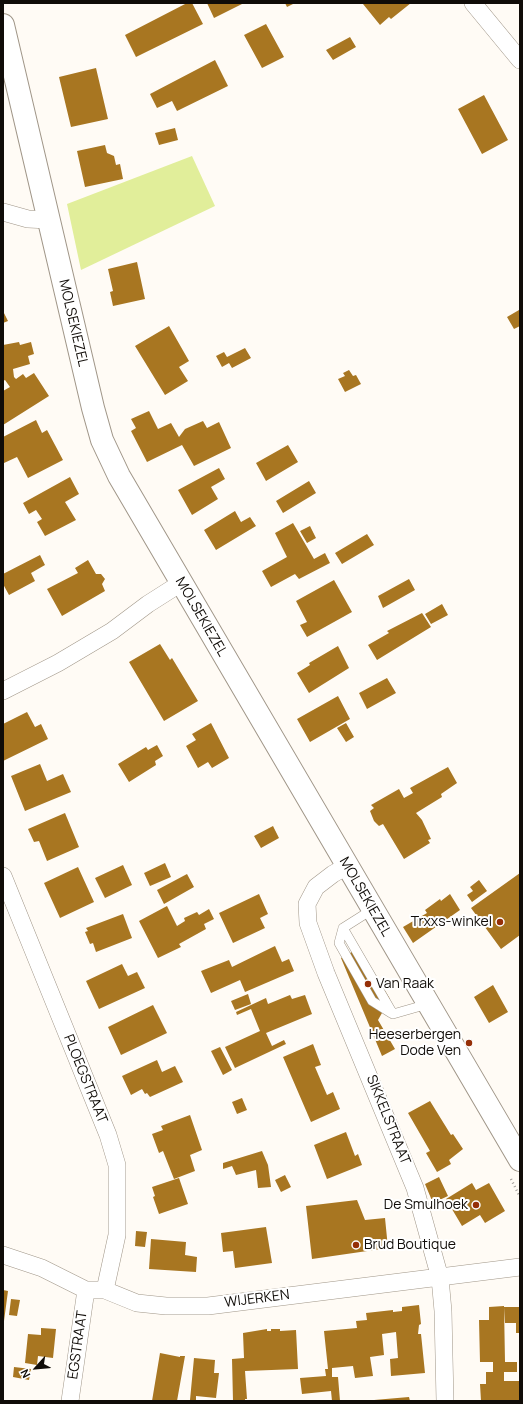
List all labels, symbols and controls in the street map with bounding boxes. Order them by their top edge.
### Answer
street label: MOLSEKIEZEL [55,278,91,368]
street label: MOLSEKIEZEL [171,574,231,660]
street label: MOLSEKIEZEL [335,854,395,940]
place label: Trxxs-winkel [411,914,492,930]
marker: Trxxs-winkel [495,917,505,927]
place label: Van Raak [376,976,434,992]
marker: Van Raak [363,979,373,989]
place label: Heeserbergen Dode Ven [369,1027,461,1060]
street label: PLOEGSTRAAT [60,1032,110,1126]
marker: Heeserbergen Dode Ven [464,1038,474,1048]
street label: SIKKELSTRAAT [362,1073,414,1167]
place label: De Smulhoek [384,1197,468,1213]
marker: De Smulhoek [471,1200,481,1210]
place label: Brud Boutique [364,1237,456,1253]
marker: Brud Boutique [351,1240,361,1250]
street label: WIJERKEN [223,1287,291,1311]
street label: EGSTRAAT [65,1310,91,1380]
north arrow [16,1348,56,1388]
text: N [16,1367,33,1381]

